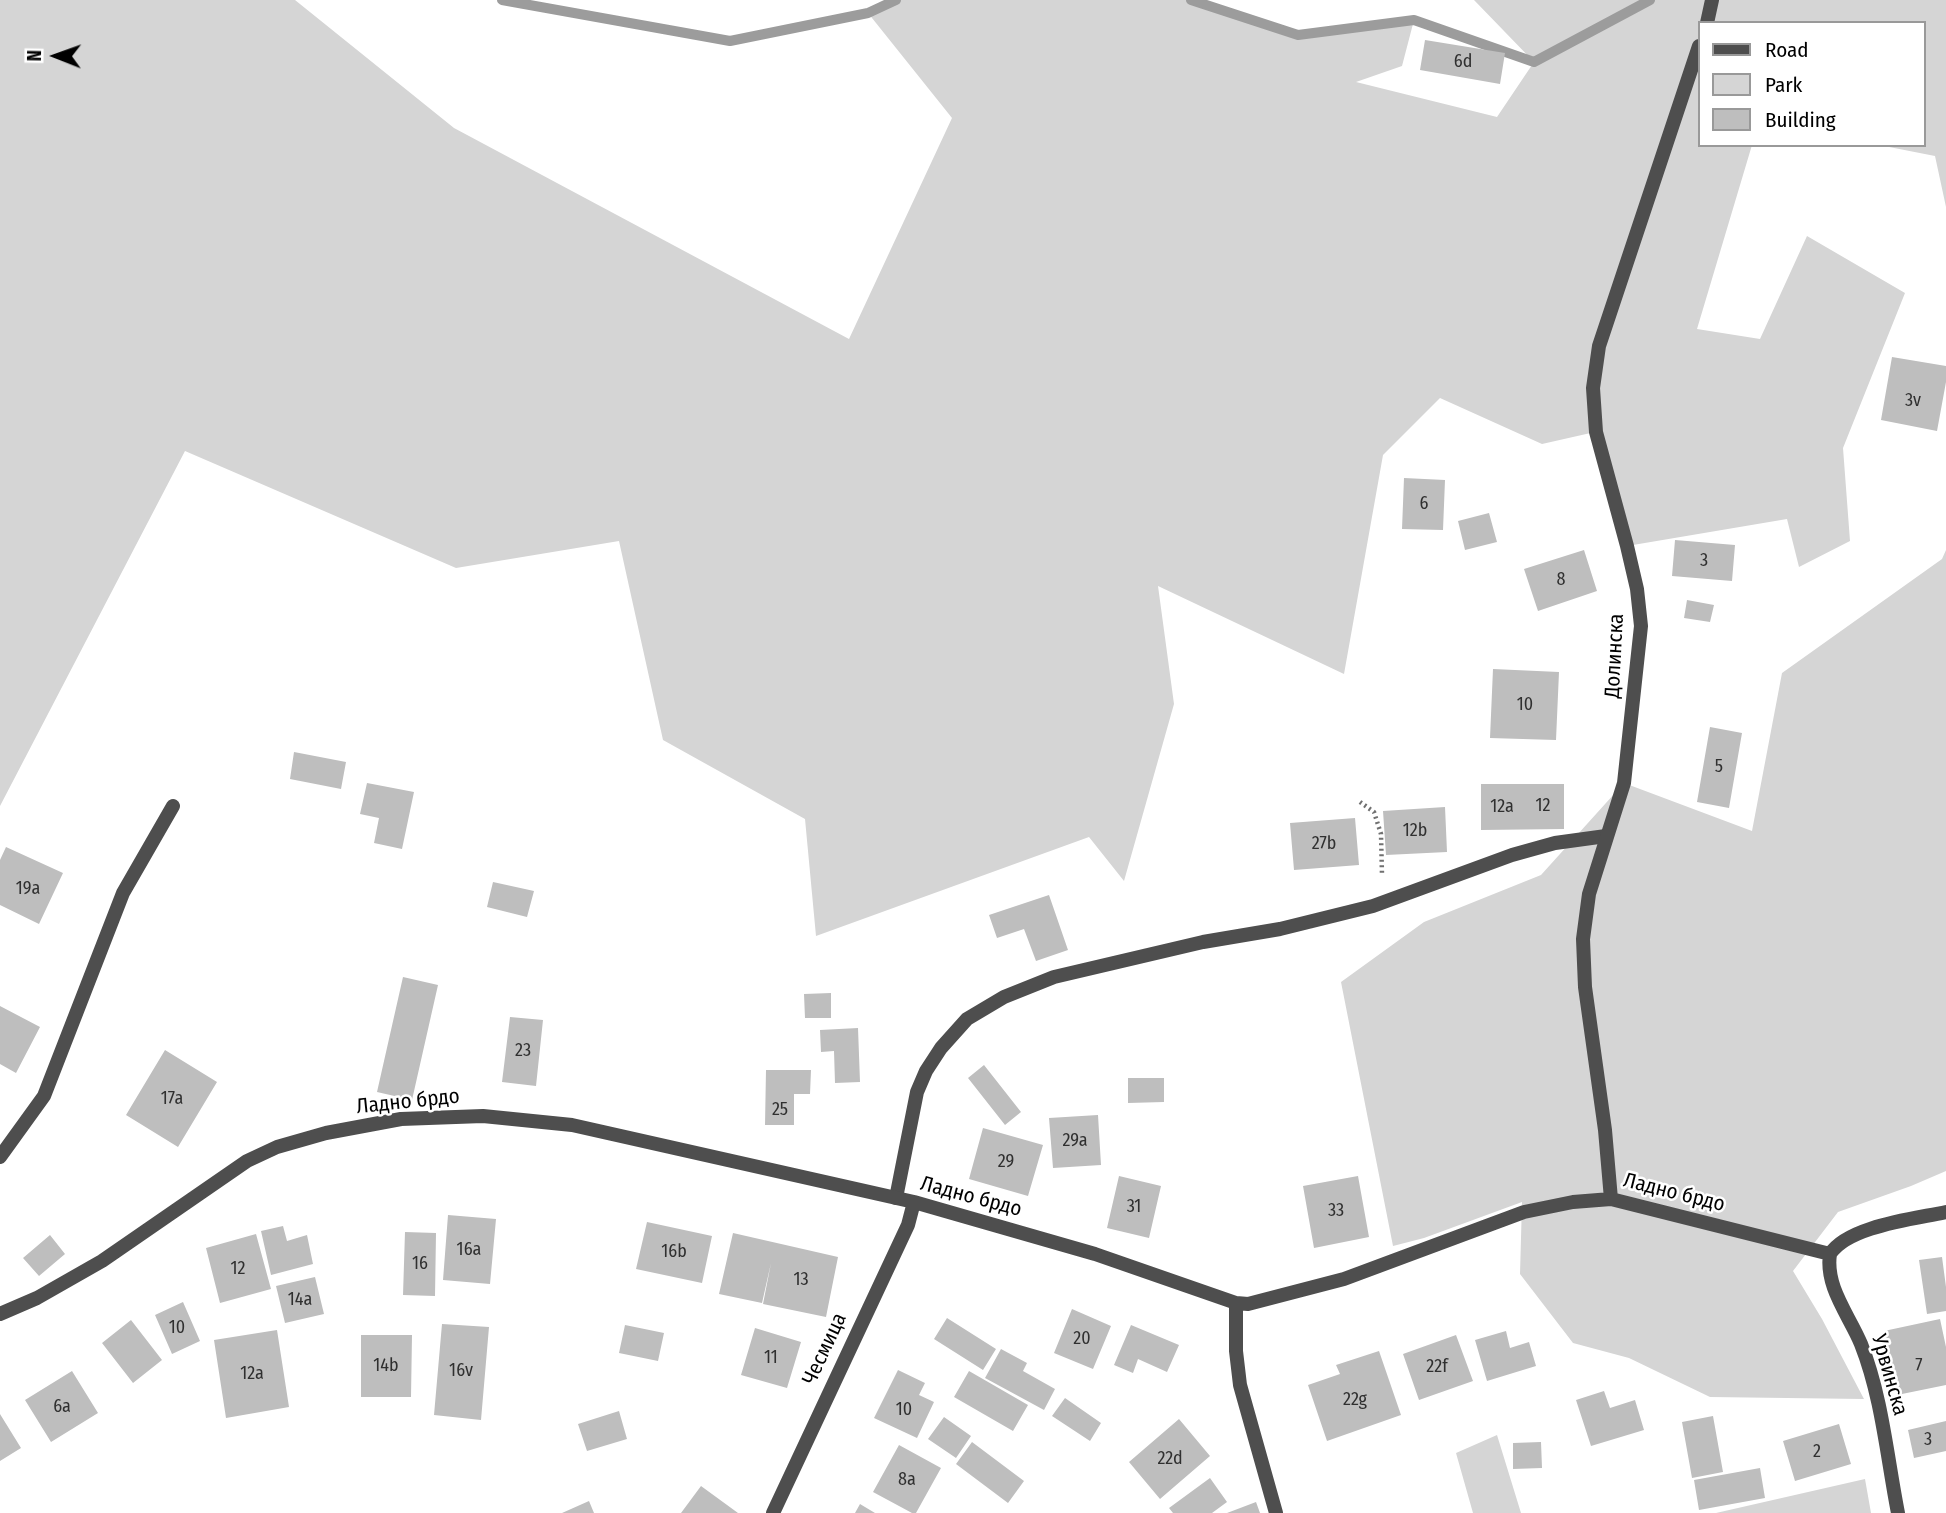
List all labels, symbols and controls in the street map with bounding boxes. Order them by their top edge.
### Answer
north arrow [21,21,91,91]
legend [1698,21,1925,147]
text: Road [1765,37,1809,63]
text: N [23,50,46,62]
house number: 6d [1454,51,1472,73]
text: Park [1765,72,1802,98]
text: Building [1765,107,1836,133]
house number: 3v [1905,390,1921,412]
house number: 6 [1420,493,1428,515]
house number: 3 [1700,550,1708,572]
house number: 8 [1557,569,1565,591]
street label: Долинска [1600,613,1630,699]
house number: 10 [1517,694,1533,716]
house number: 5 [1715,756,1723,778]
house number: 12 [1536,795,1550,817]
house number: 12a [1490,796,1514,818]
house number: 12b [1403,820,1427,842]
house number: 27b [1312,833,1336,855]
house number: 19a [16,878,40,900]
house number: 23 [515,1040,531,1062]
street label: Ладно брдо [355,1084,461,1120]
house number: 17a [161,1088,183,1110]
house number: 25 [772,1099,788,1121]
house number: 29a [1062,1130,1088,1152]
house number: 29 [998,1151,1014,1173]
street label: Ладно брдо [1621,1168,1727,1218]
street label: Ладно брдо [918,1171,1024,1223]
house number: 31 [1127,1196,1141,1218]
house number: 33 [1328,1200,1344,1222]
house number: 16a [457,1239,481,1261]
house number: 16b [661,1241,687,1263]
house number: 16 [412,1253,428,1275]
house number: 12 [231,1258,245,1280]
house number: 13 [793,1269,809,1291]
house number: 14a [288,1289,312,1311]
street label: Чесмица [797,1309,853,1389]
house number: 10 [169,1317,185,1339]
house number: 20 [1073,1328,1091,1350]
street label: Урвинска [1865,1332,1913,1418]
house number: 11 [764,1347,778,1369]
house number: 14b [373,1355,399,1377]
house number: 7 [1915,1355,1923,1377]
house number: 22f [1426,1356,1448,1378]
house number: 16v [449,1360,473,1382]
house number: 12a [240,1363,264,1385]
house number: 22g [1343,1389,1367,1411]
house number: 6a [53,1396,71,1418]
house number: 10 [896,1399,912,1421]
house number: 3 [1924,1429,1932,1451]
house number: 2 [1813,1441,1821,1463]
house number: 22d [1157,1448,1183,1470]
house number: 8a [898,1469,916,1491]

